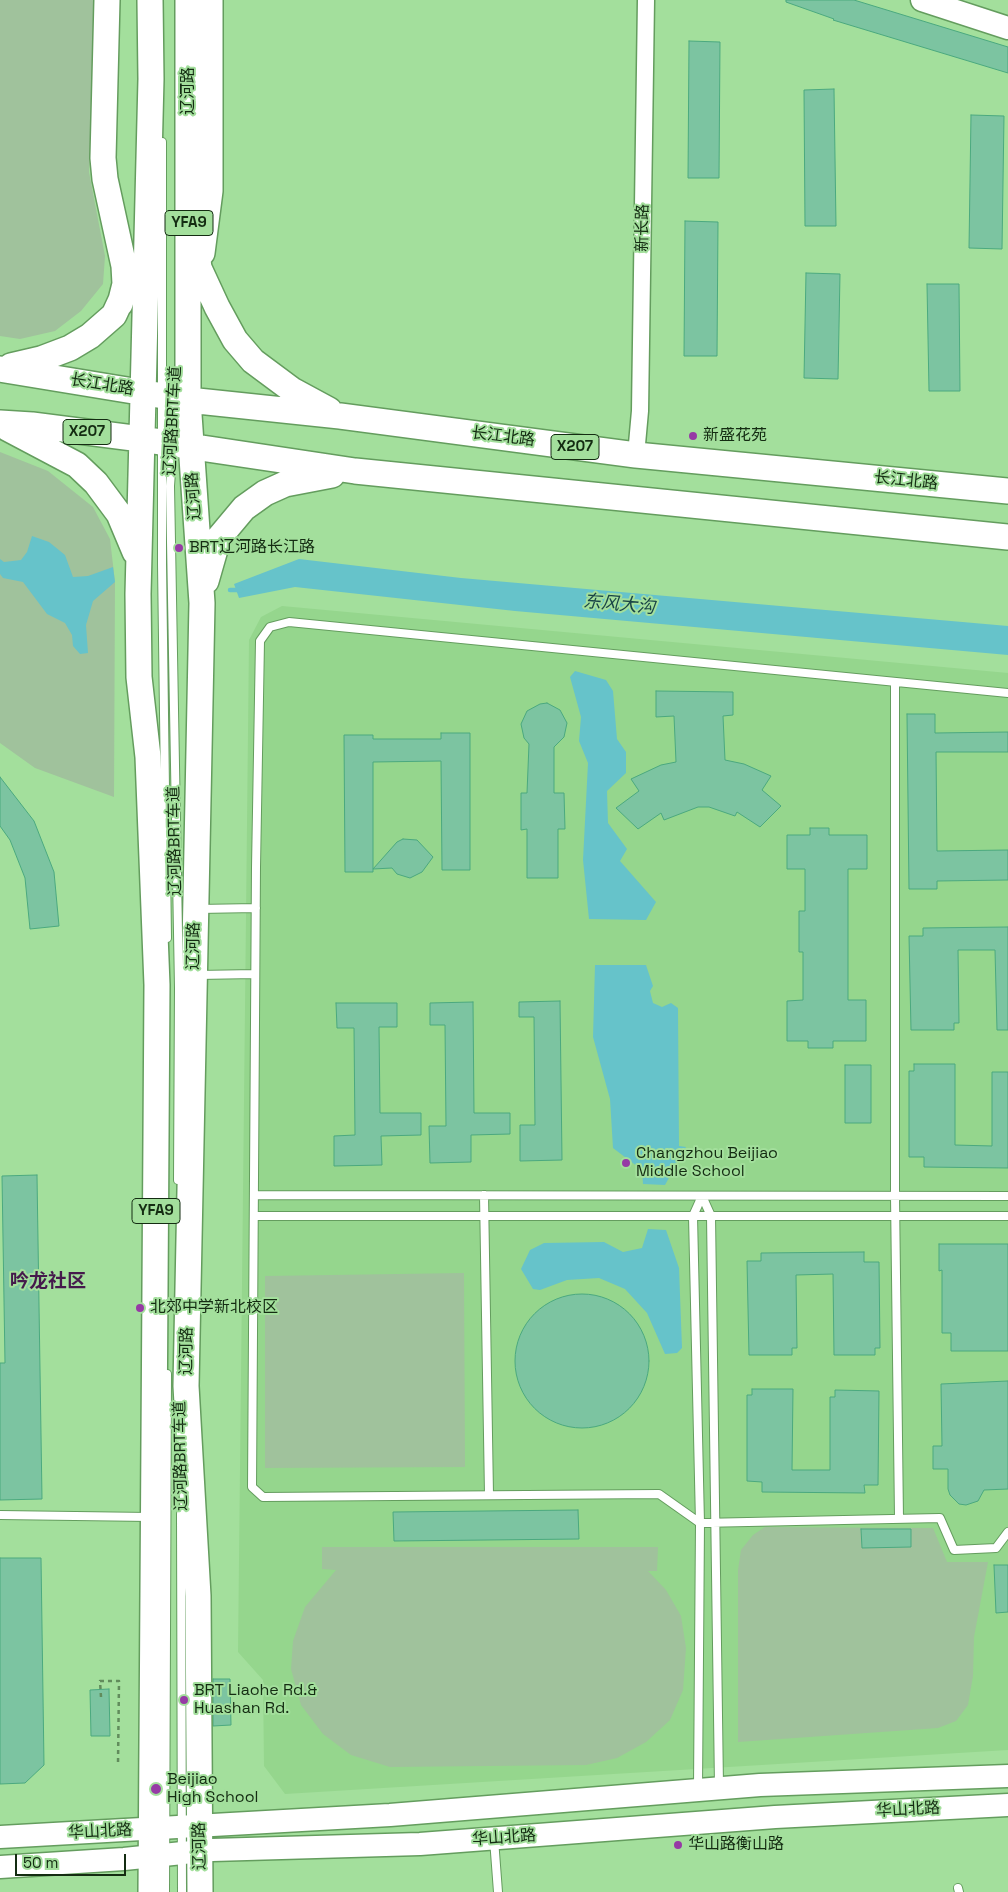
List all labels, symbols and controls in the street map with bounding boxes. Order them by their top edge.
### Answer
street label: 辽河路 [179,67,199,115]
street label: 新长路 [633,204,653,252]
road number: YFA9 [165,210,213,236]
street label: 辽河路BRT车道 [161,366,185,476]
street label: 长江北路 [69,371,135,399]
road number: X207 [63,420,111,444]
street label: 长江北路 [470,424,536,450]
place label: 新盛花苑 [703,426,767,446]
marker: 新盛花苑 [687,430,699,442]
road number: X207 [551,434,599,460]
street label: 长江北路 [873,468,939,494]
street label: 辽河路 [183,471,205,521]
place label: BRT辽河路长江路 [189,538,315,558]
marker: BRT辽河路长江路 [173,542,185,554]
water label: 东风大沟 [582,591,656,619]
street label: 辽河路BRT车道 [164,786,186,896]
street label: 辽河路 [184,922,204,970]
place label: Changzhou Beijiao Middle School [636,1144,778,1182]
marker: Changzhou Beijiao Middle School [620,1157,632,1169]
road number: YFA9 [132,1198,180,1224]
district label: 吟龙社区 [10,1271,86,1293]
place label: 北郊中学新北校区 [150,1298,278,1318]
marker: 北郊中学新北校区 [134,1302,146,1314]
street label: 辽河路 [177,1327,197,1375]
street label: 辽河路BRT车道 [170,1401,192,1511]
place label: BRT Liaohe Rd.& Huashan Rd. [194,1681,317,1719]
marker: BRT Liaohe Rd.& Huashan Rd. [178,1694,190,1706]
place label: Beijiao High School [167,1770,258,1808]
marker: Beijiao High School [149,1782,163,1796]
street label: 华山北路 [876,1799,940,1821]
street label: 华山北路 [68,1821,132,1843]
street label: 辽河路 [190,1822,210,1870]
street label: 华山北路 [471,1826,537,1850]
place label: 华山路衡山路 [688,1835,784,1855]
marker: 华山路衡山路 [672,1839,684,1851]
scale bar [18,1844,129,1876]
text: 50 m [23,1853,58,1872]

